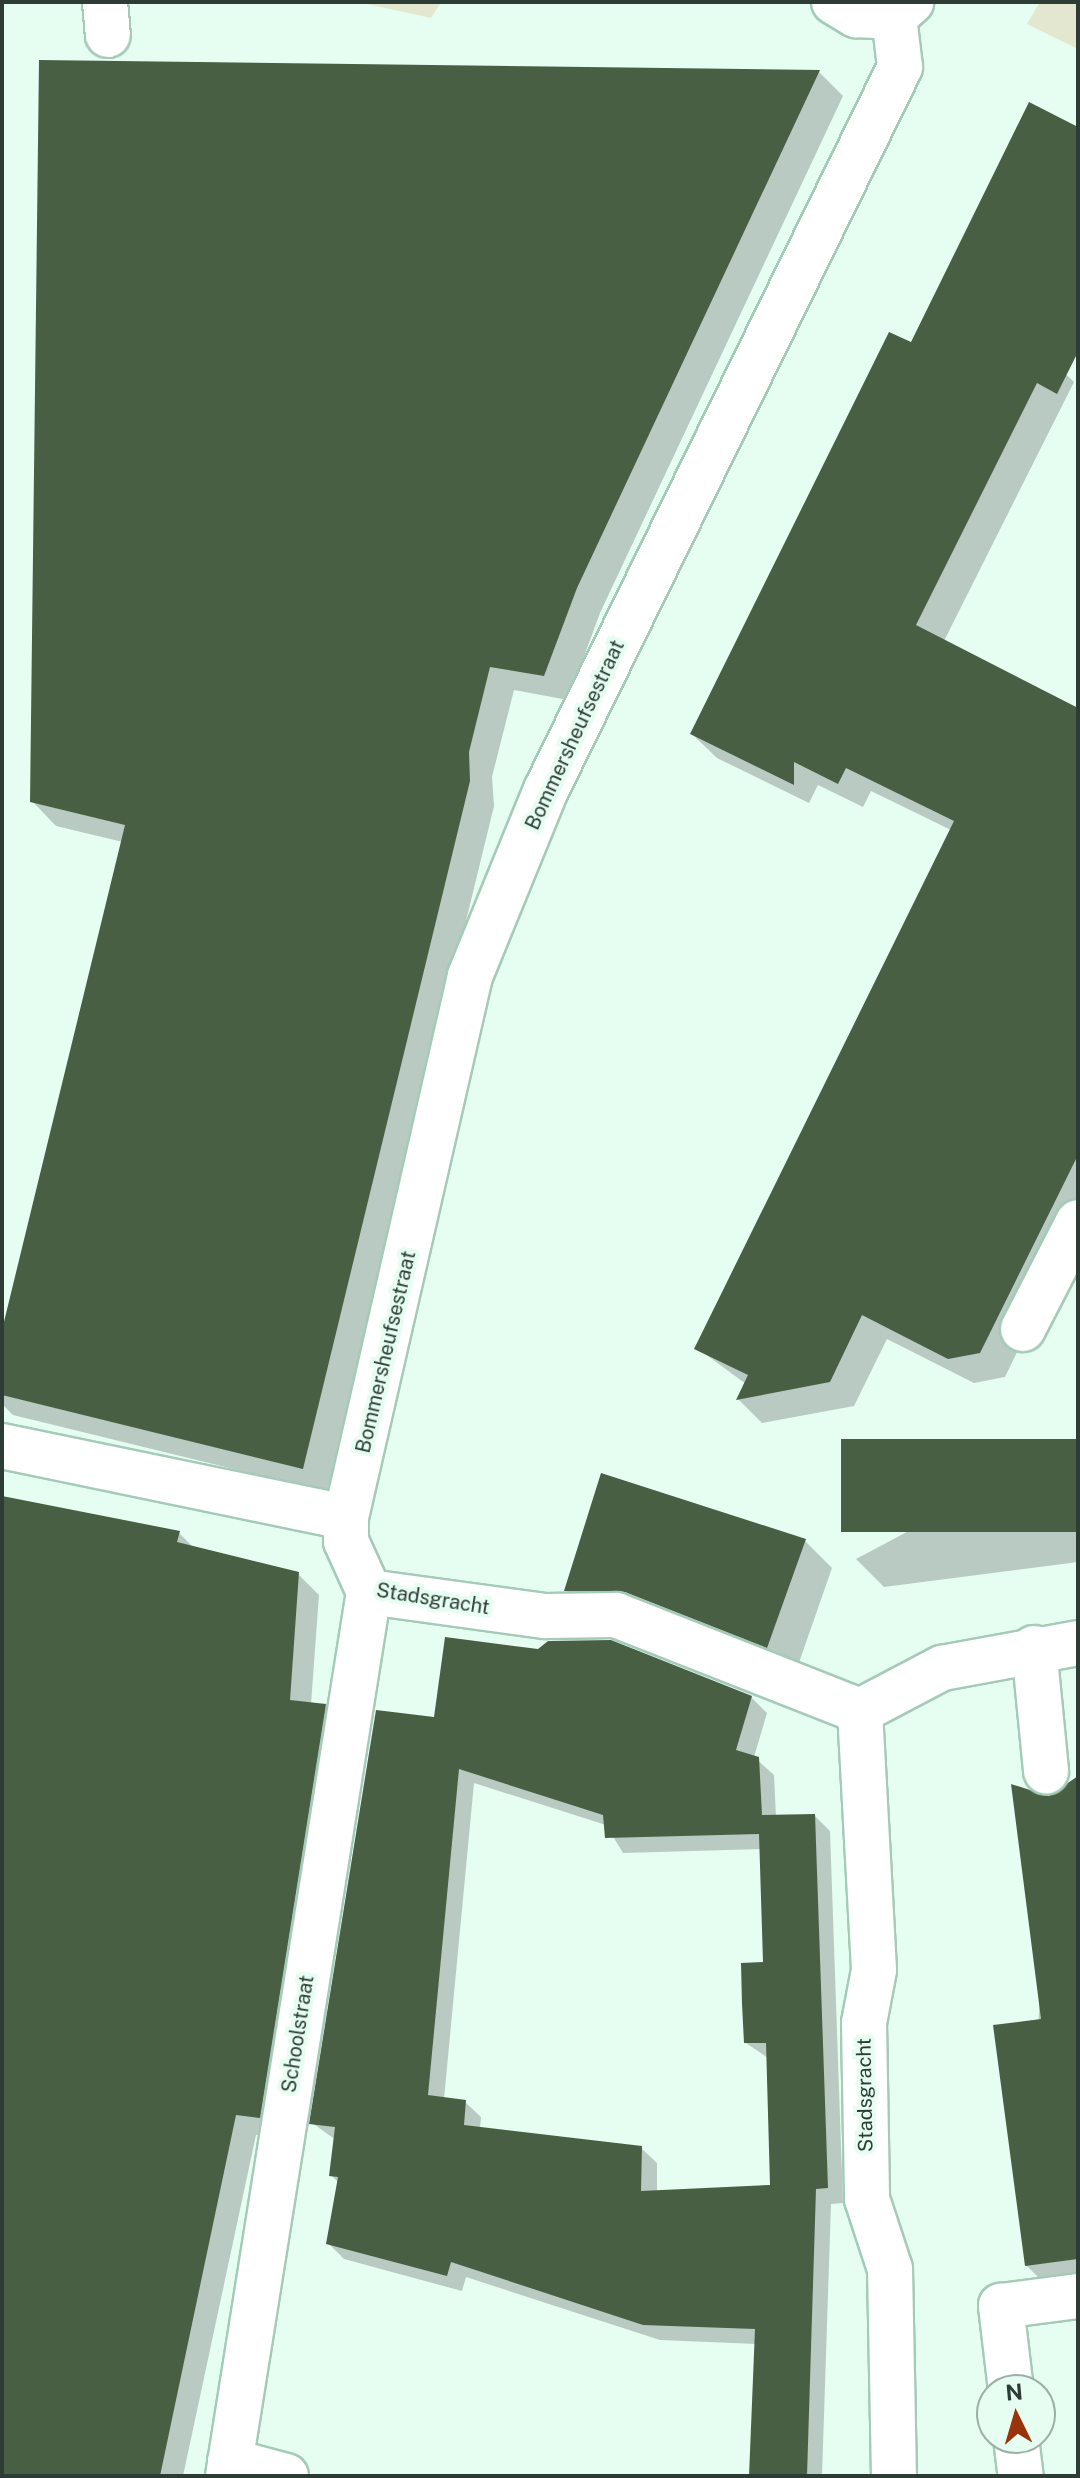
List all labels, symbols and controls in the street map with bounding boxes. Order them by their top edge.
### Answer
street label: Bommersheufsestraat [520,636,630,834]
street label: Bommersheufsestraat [351,1249,421,1455]
street label: Stadsgracht [375,1578,491,1620]
street label: Schoolstraat [277,1974,319,2094]
street label: Stadsgracht [852,2038,878,2152]
north arrow [976,2374,1056,2454]
text: N [1004,2378,1024,2406]

